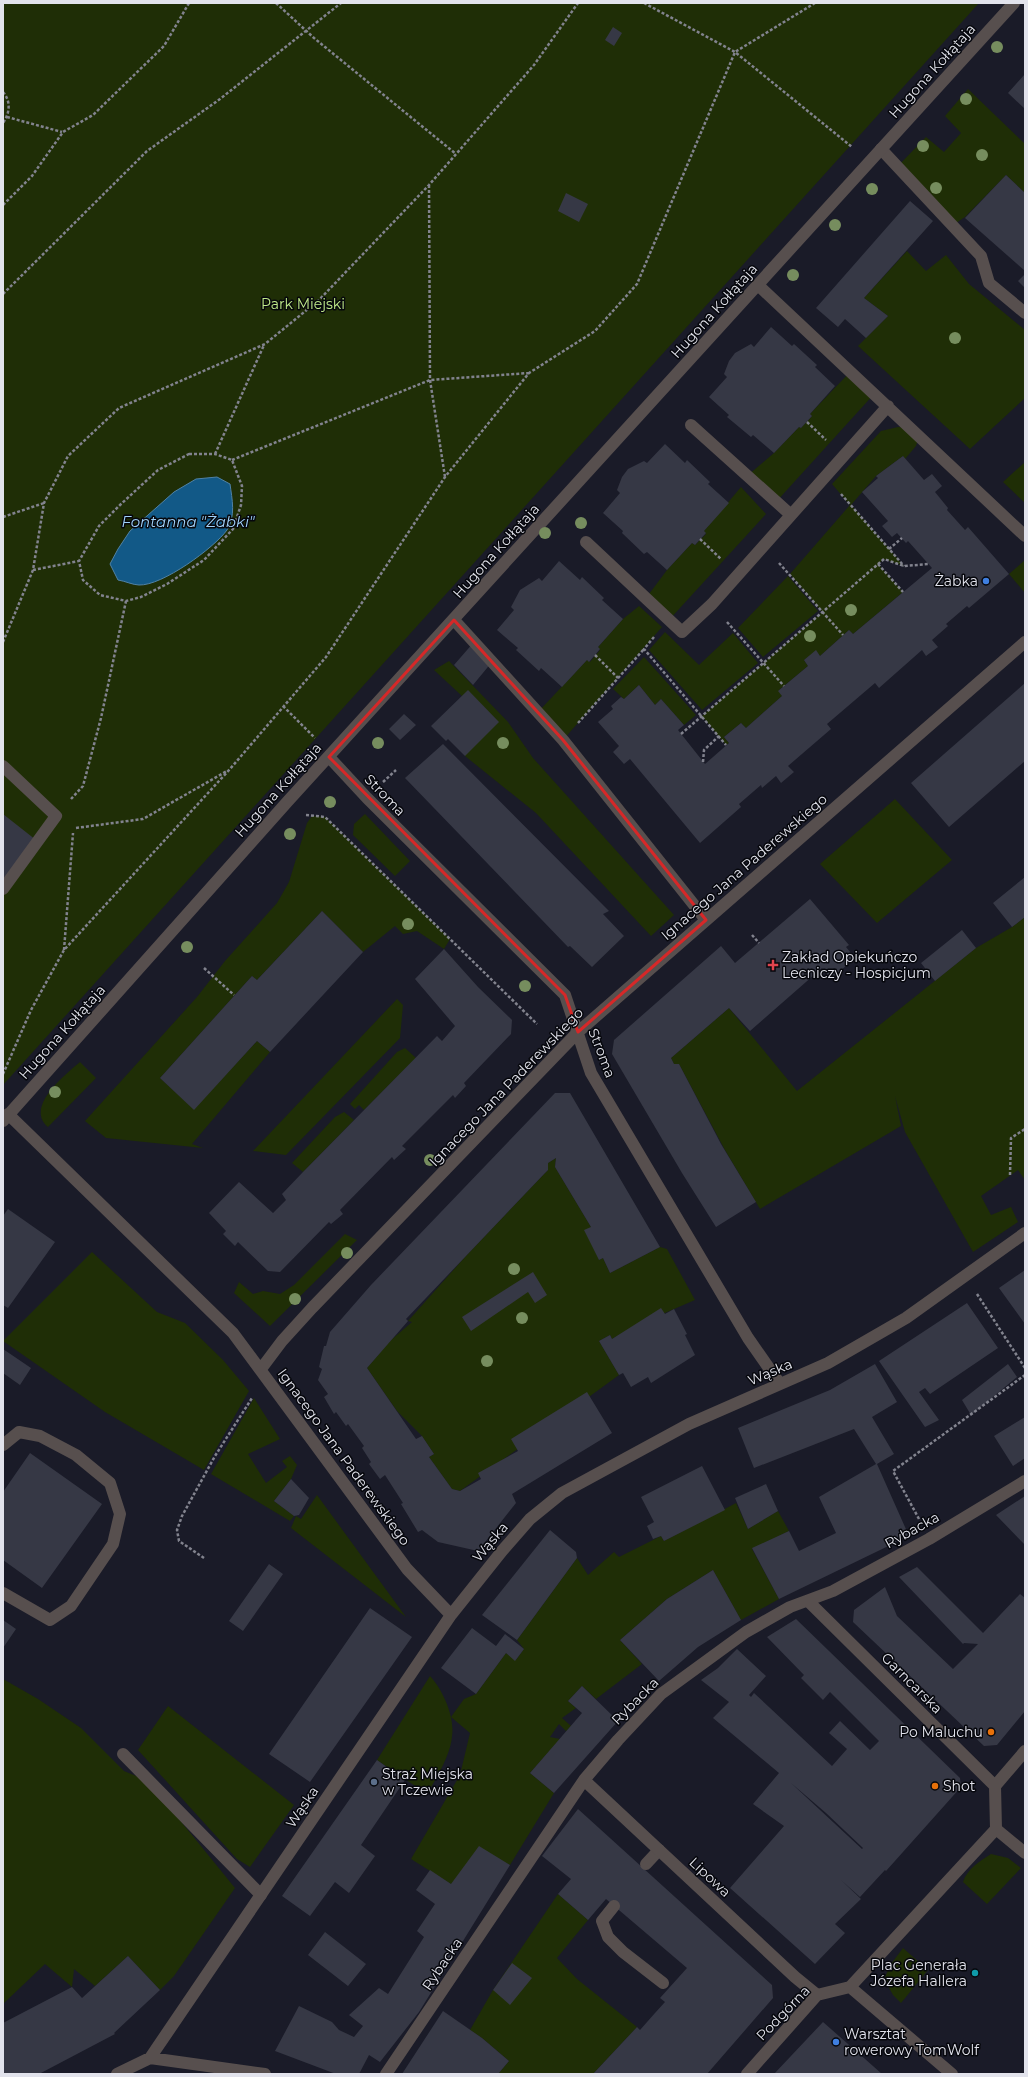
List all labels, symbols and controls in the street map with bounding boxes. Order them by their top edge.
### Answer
street label: Hugona Kołłątaja [885,20,979,122]
street label: Hugona Kołłątaja [667,260,761,362]
park label: Park Miejski [261,295,345,313]
street label: Hugona Kołłątaja [449,500,543,602]
water label: Fontanna "Żabki" [121,512,255,531]
place label: Żabka [935,572,978,590]
marker: Żabka [981,576,991,586]
street label: Hugona Kołłątaja [231,739,325,841]
street label: Stroma [361,770,409,820]
street label: Ignacego Jana Paderewskiego [657,790,831,944]
place label: Zakład Opiekuńczo Lecniczy - Hospicjum [782,948,931,982]
marker: Zakład Opiekuńczo Lecniczy - Hospicjum [767,959,779,971]
street label: Hugona Kołłątaja [15,981,109,1083]
street label: Ignacego Jana Paderewskiego [425,1004,587,1170]
street label: Stroma [584,1026,620,1080]
street label: Wąska [745,1355,795,1389]
street label: Ignacego Jana Paderewskiego [274,1365,414,1549]
street label: Rybacka [882,1508,942,1552]
street label: Wąska [468,1518,512,1566]
street label: Garncarska [878,1649,946,1717]
street label: Rybacka [608,1674,662,1728]
place label: Po Maluchu [899,1723,983,1741]
marker: Po Maluchu [986,1727,996,1737]
place label: Straż Miejska w Tczewie [382,1765,473,1799]
marker: Straż Miejska w Tczewie [369,1777,379,1787]
place label: Shot [943,1777,976,1795]
marker: Shot [930,1781,940,1791]
street label: Wąska [282,1783,322,1831]
street label: Lipowa [685,1853,735,1901]
street label: Rybacka [418,1934,466,1994]
place label: Plac Generała Józefa Hallera [869,1956,967,1990]
marker: Plac Generała Józefa Hallera [970,1968,980,1978]
street label: Podgórna [752,1982,814,2044]
place label: Warsztat rowerowy TomWolf [844,2025,980,2059]
marker: Warsztat rowerowy TomWolf [831,2037,841,2047]

